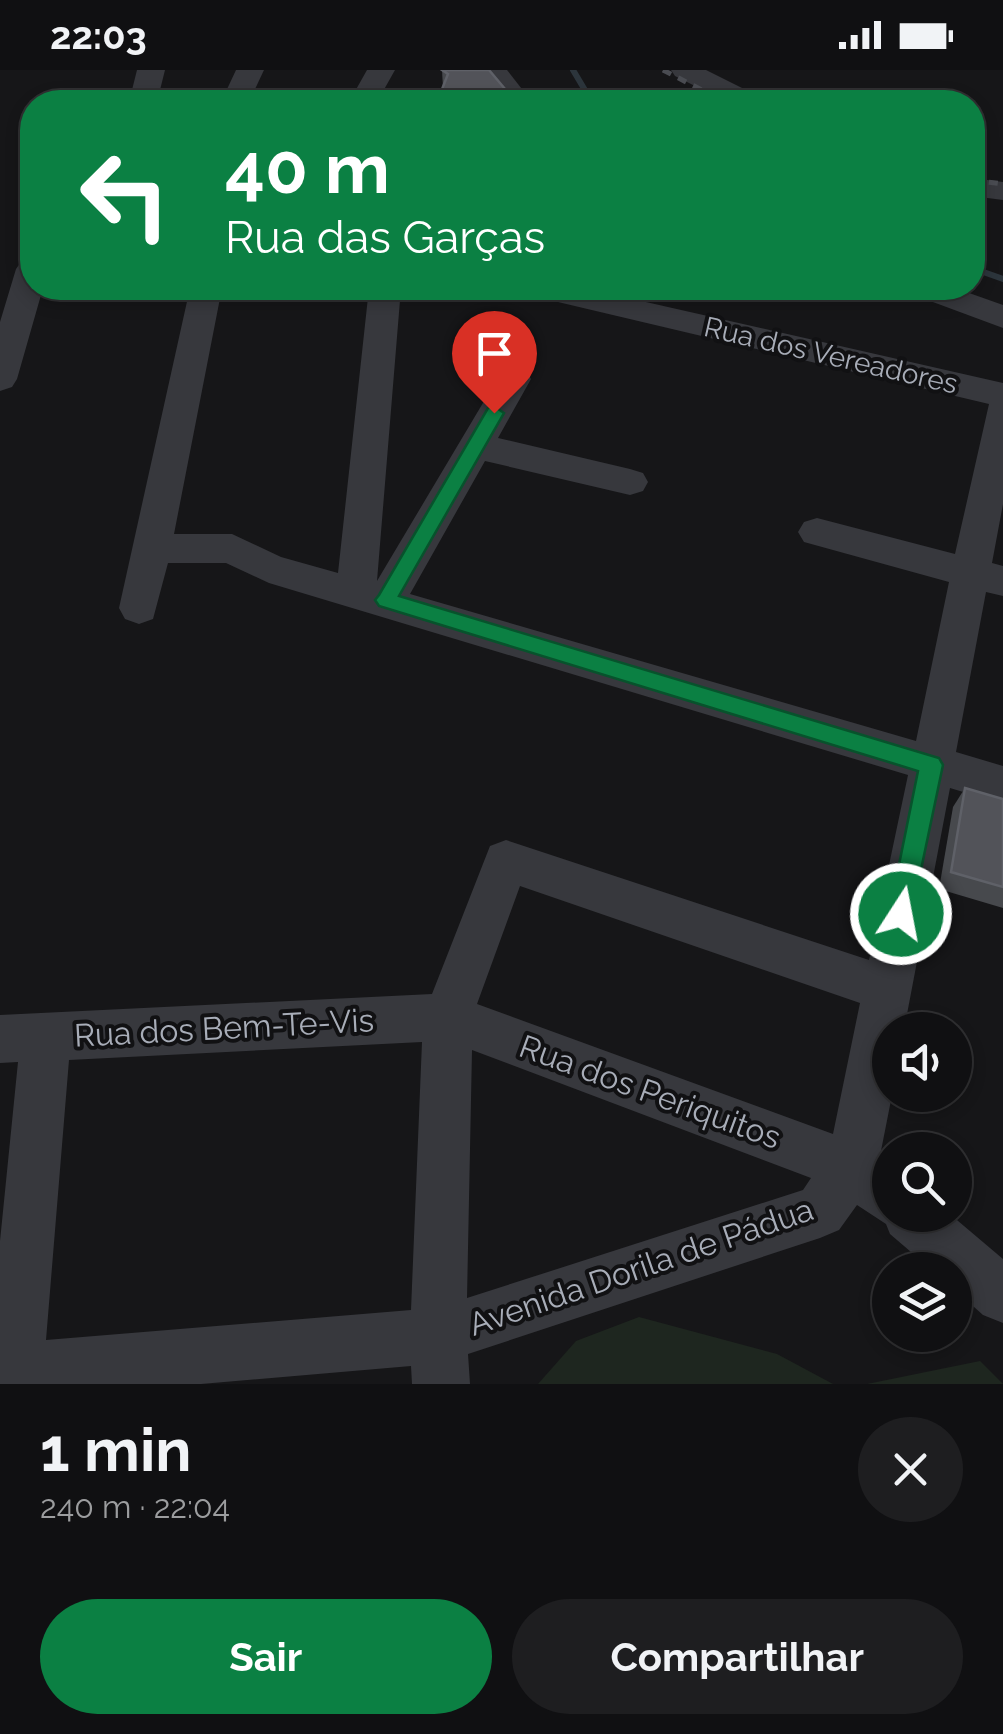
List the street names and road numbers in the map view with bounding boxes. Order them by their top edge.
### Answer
street label: Rua dos Vereadores [701,310,961,401]
street label: Rua dos Bem-Te-Vis [73,1001,375,1054]
street label: Rua dos Periquitos [515,1027,786,1156]
street label: Avenida Dorila de Pádua [464,1190,818,1343]

